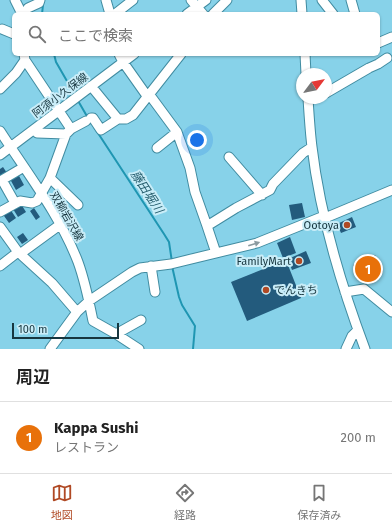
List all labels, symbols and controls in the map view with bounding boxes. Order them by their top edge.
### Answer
search box [12,12,380,56]
icon: search [26,23,48,45]
text: ここで検索 [58,27,133,45]
north arrow [296,68,332,104]
street label: 阿須小久保線 [30,70,91,120]
your location [187,130,207,150]
water label: 藤田堀川 [128,168,167,218]
street label: 双柳岩沢線 [47,189,86,243]
place label: Ootoya [304,219,339,232]
marker: Ootoya [342,220,352,230]
one-way arrow [248,241,260,247]
pin: 1 [355,254,381,284]
place label: FamilyMart [236,255,291,268]
marker: FamilyMart [294,256,304,266]
place label: でんきち [274,284,318,297]
marker: でんきち [261,285,271,295]
scale bar [12,321,119,340]
text: 100 m [18,323,47,336]
text: 周辺 [16,367,50,388]
text: Kappa Sushi [54,419,138,437]
text: 1 [26,430,32,445]
text: 200 m [340,430,376,445]
text: レストラン [54,440,119,455]
tab: 地図 [51,482,73,522]
tab: 経路 [174,482,196,522]
tab: 保存済み [297,482,341,522]

